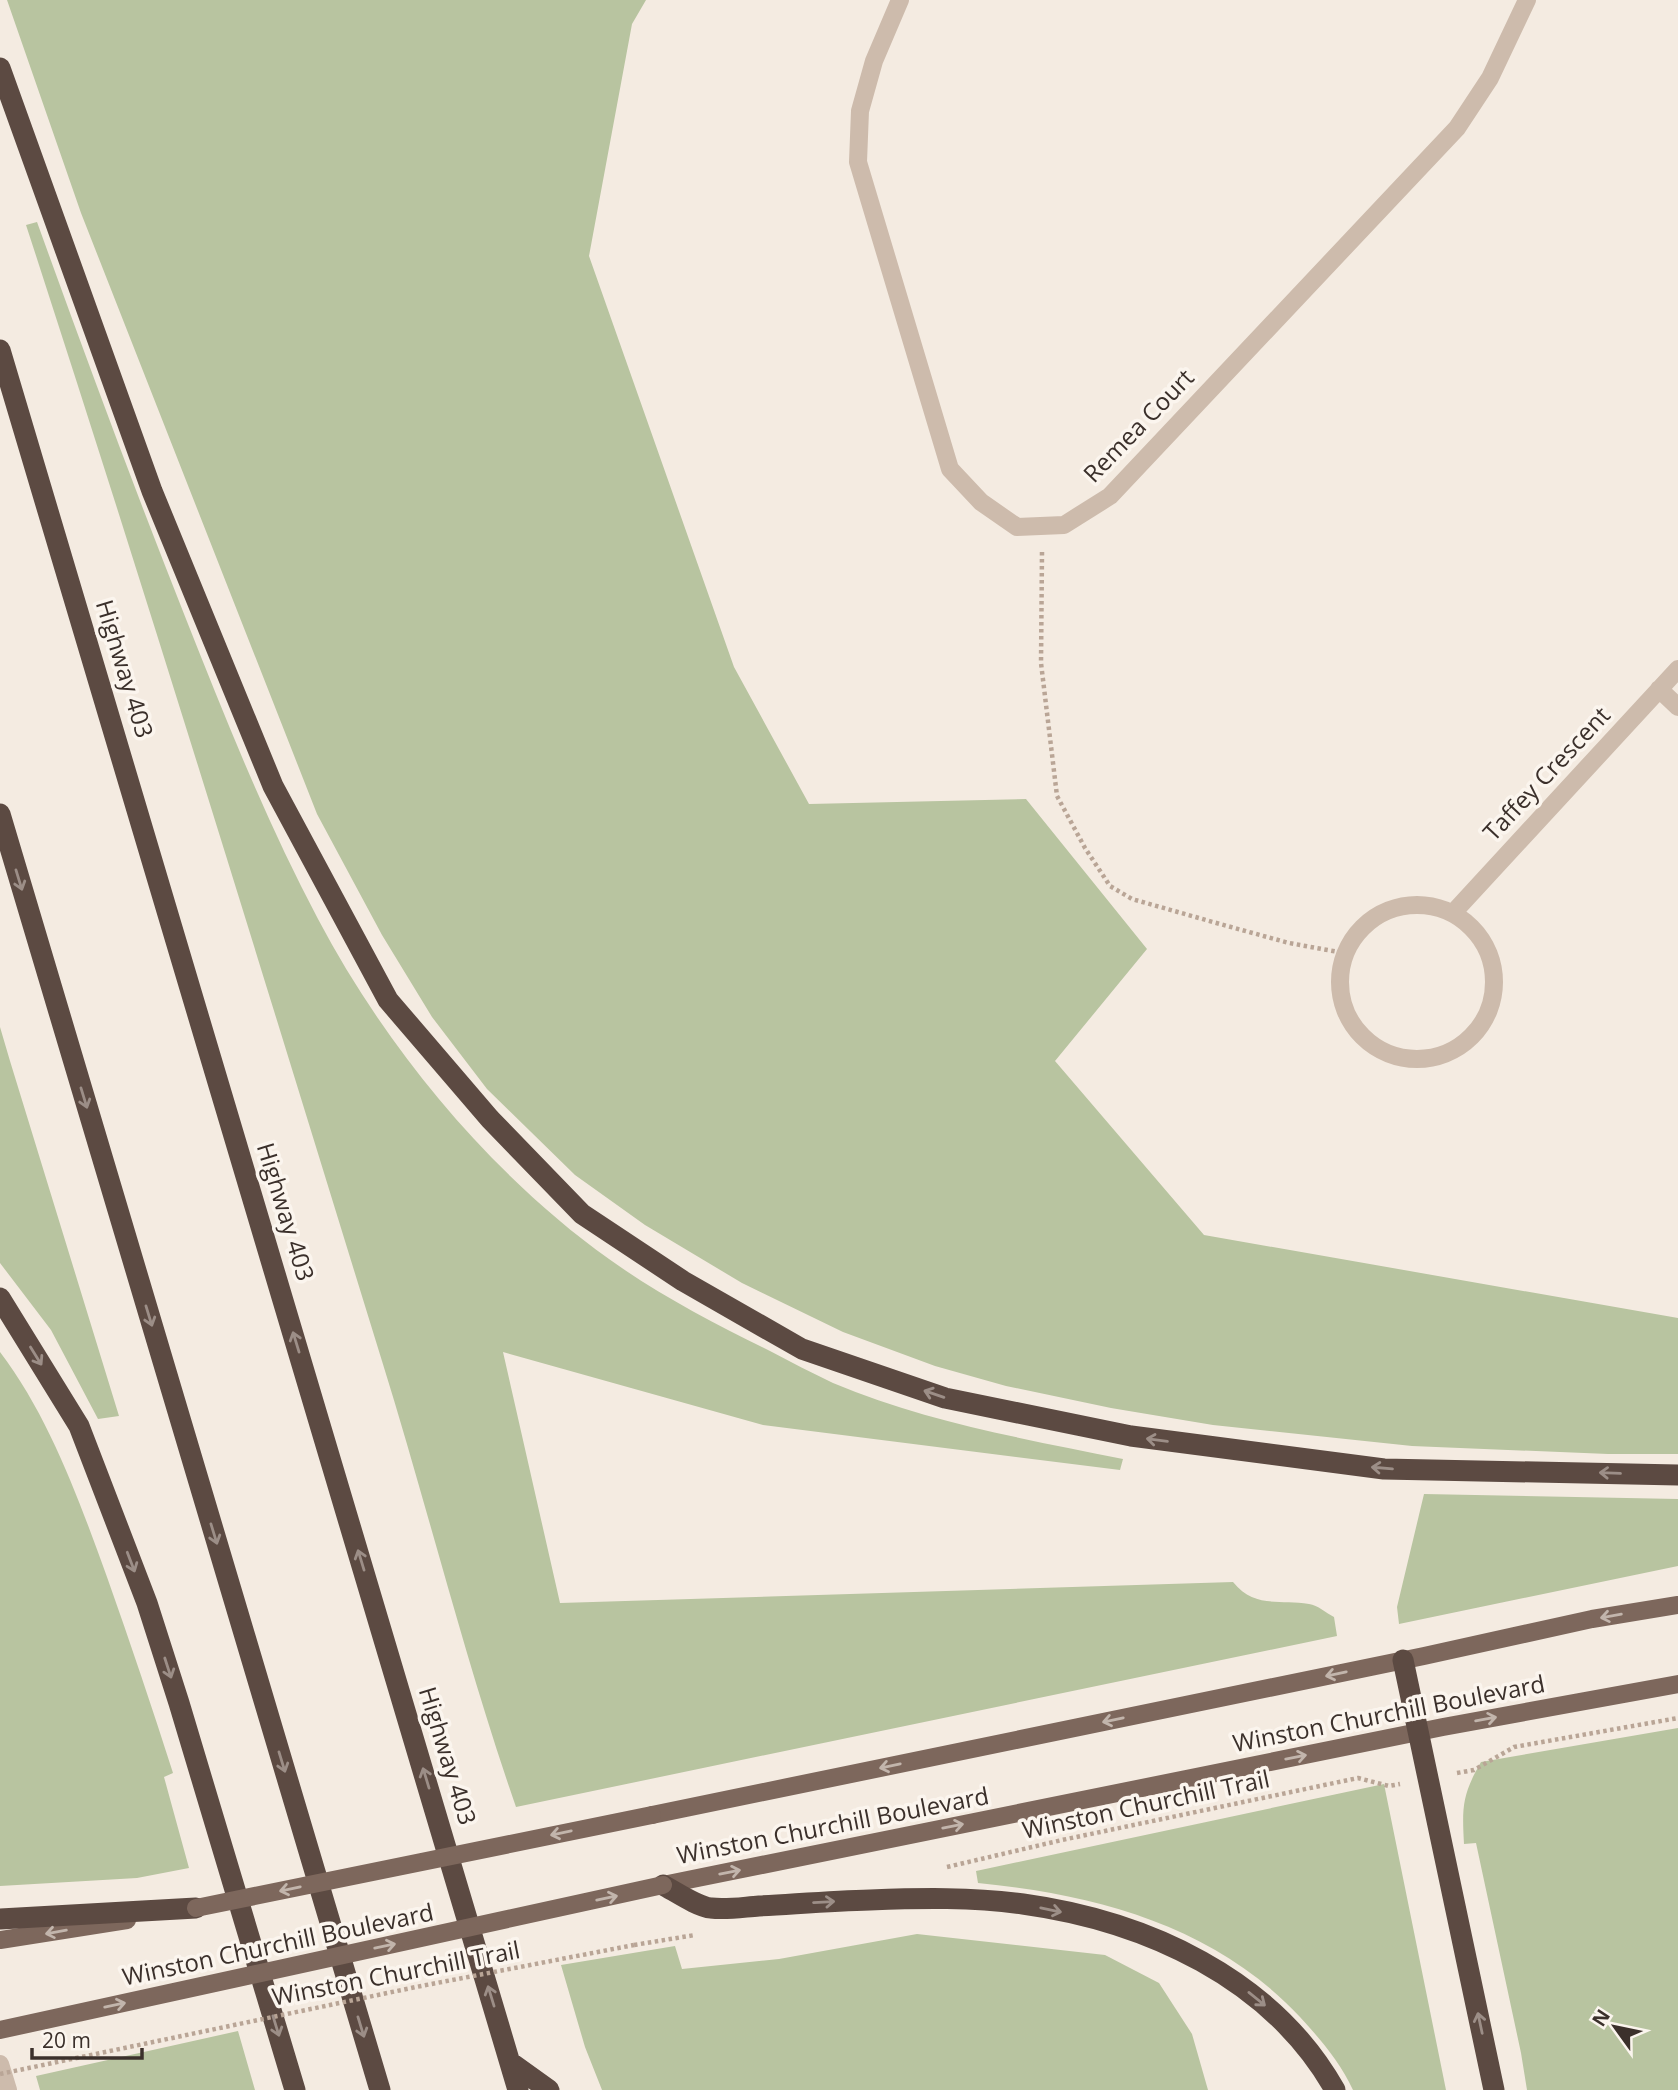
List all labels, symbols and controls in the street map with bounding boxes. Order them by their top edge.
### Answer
street label: Remea Court [1075,361,1201,489]
street label: Highway 403 [89,595,162,742]
street label: Taffey Crescent [1475,699,1617,847]
one-way arrow [14,868,27,890]
one-way arrow [79,1086,92,1108]
street label: Highway 403 [250,1138,323,1285]
one-way arrow [144,1304,157,1326]
one-way arrow [289,1331,302,1353]
one-way arrow [29,1346,43,1366]
one-way arrow [923,1387,945,1400]
one-way arrow [1146,1433,1169,1446]
one-way arrow [1372,1461,1394,1474]
one-way arrow [1599,1466,1622,1480]
one-way arrow [209,1522,222,1544]
one-way arrow [354,1549,367,1571]
one-way arrow [126,1551,139,1572]
one-way arrow [1600,1610,1623,1623]
one-way arrow [163,1656,175,1678]
street label: Winston Churchill Boulevard [1230,1666,1548,1759]
one-way arrow [1325,1668,1348,1682]
street label: Highway 403 [412,1682,485,1829]
one-way arrow [1474,1712,1497,1725]
one-way arrow [1102,1714,1125,1728]
one-way arrow [1284,1749,1307,1763]
one-way arrow [277,1751,290,1773]
one-way arrow [879,1759,902,1773]
street label: Winston Churchill Trail [1019,1761,1272,1846]
one-way arrow [419,1768,432,1790]
street label: Winston Churchill Boulevard [674,1778,992,1871]
one-way arrow [941,1819,964,1833]
one-way arrow [550,1827,573,1841]
one-way arrow [718,1864,741,1878]
one-way arrow [279,1882,302,1896]
one-way arrow [595,1890,618,1904]
street label: Winston Churchill Boulevard [119,1894,436,1993]
one-way arrow [812,1896,835,1909]
one-way arrow [1039,1903,1062,1917]
one-way arrow [46,1926,68,1939]
street label: Winston Churchill Trail [269,1932,522,2013]
one-way arrow [373,1939,396,1953]
one-way arrow [483,1986,496,2008]
one-way arrow [1247,1991,1265,2006]
north arrow [1580,1992,1650,2062]
one-way arrow [103,1998,126,2012]
text: N [1586,2004,1616,2031]
one-way arrow [1473,2012,1487,2035]
one-way arrow [270,2015,283,2037]
scale bar [32,2016,142,2060]
one-way arrow [356,2016,369,2038]
text: 20 m [42,2026,91,2054]

